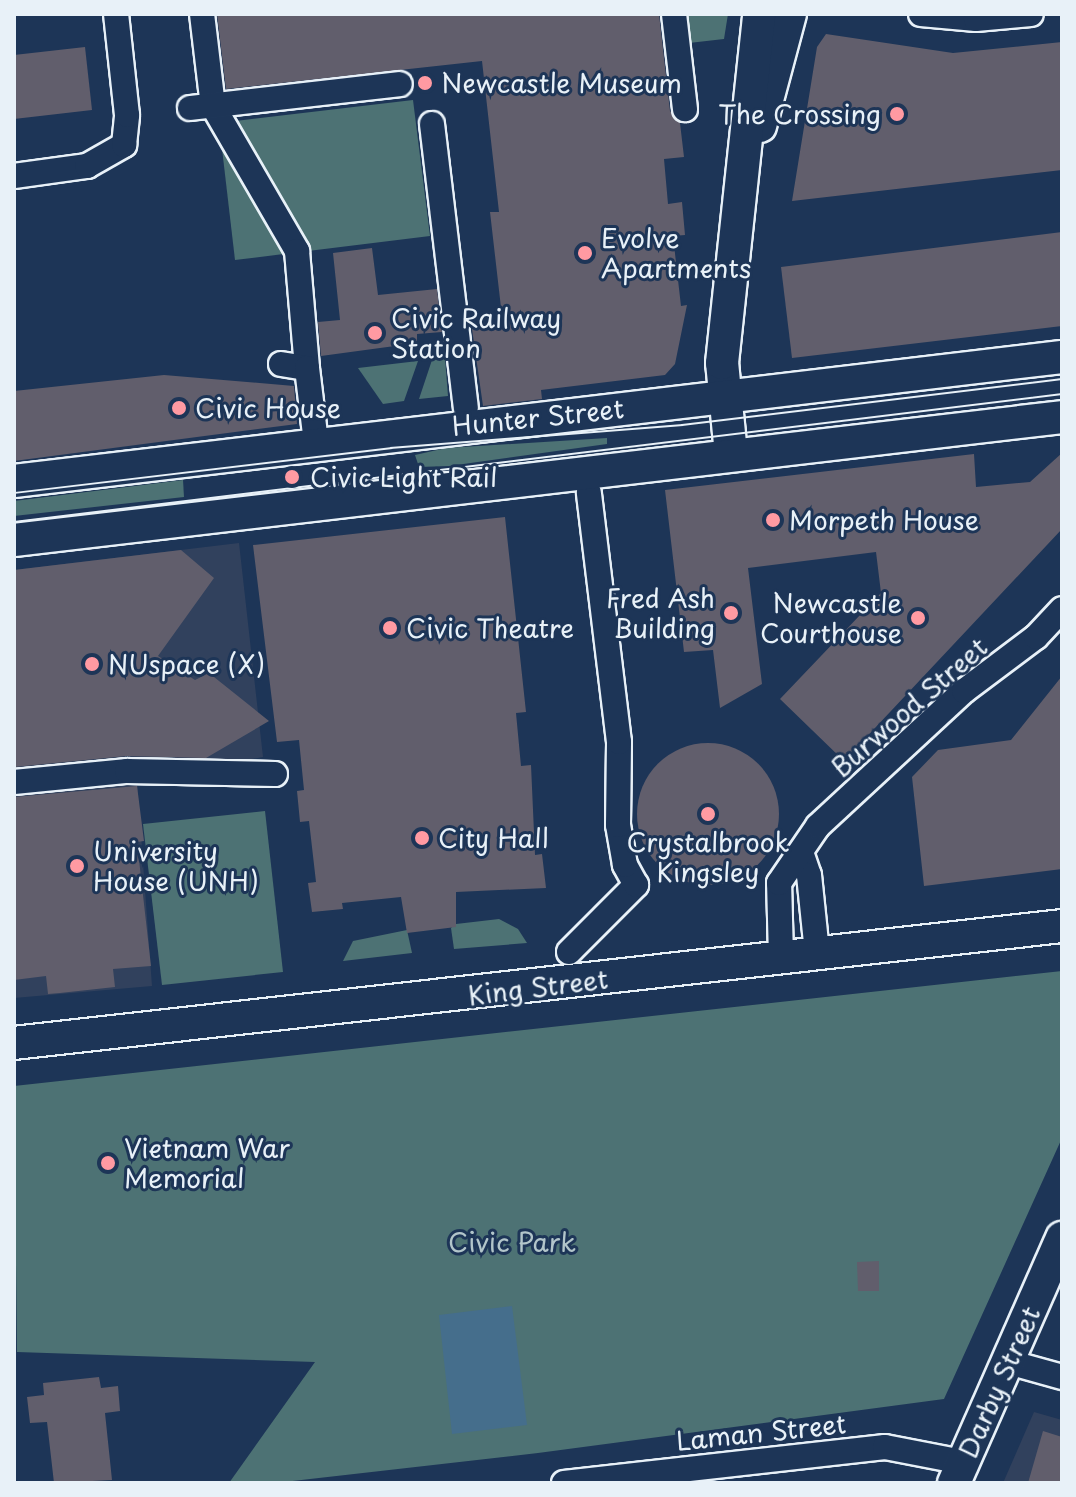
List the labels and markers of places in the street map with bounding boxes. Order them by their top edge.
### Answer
place label: Newcastle Museum [441,67,681,99]
marker: Newcastle Museum [416,74,434,92]
place label: The Crossing [719,98,881,130]
marker: The Crossing [888,105,906,123]
place label: Evolve Apartments [601,222,751,284]
marker: Evolve Apartments [576,244,594,262]
place label: Civic Railway Station [391,302,560,364]
marker: Civic Railway Station [366,324,384,342]
place label: Civic House [195,392,341,424]
marker: Civic House [170,399,188,417]
place label: Civic Light Rail [310,461,499,493]
marker: Civic Light Rail [281,466,303,488]
place label: Morpeth House [789,504,979,536]
marker: Morpeth House [764,511,782,529]
place label: Fred Ash Building [604,582,715,644]
place label: Newcastle Courthouse [760,587,902,648]
marker: Fred Ash Building [722,604,740,622]
marker: Newcastle Courthouse [909,609,927,627]
place label: Civic Theatre [406,612,575,644]
marker: Civic Theatre [381,619,399,637]
place label: NUspace (X) [108,648,265,680]
marker: NUspace (X) [83,655,101,673]
marker: Crystalbrook Kingsley [699,805,717,823]
place label: City Hall [438,822,550,854]
place label: Crystalbrook Kingsley [627,826,789,888]
marker: City Hall [413,829,431,847]
place label: University House (UNH) [93,835,260,896]
marker: University House (UNH) [68,857,86,875]
place label: Vietnam War Memorial [124,1132,289,1194]
marker: Vietnam War Memorial [99,1154,117,1172]

